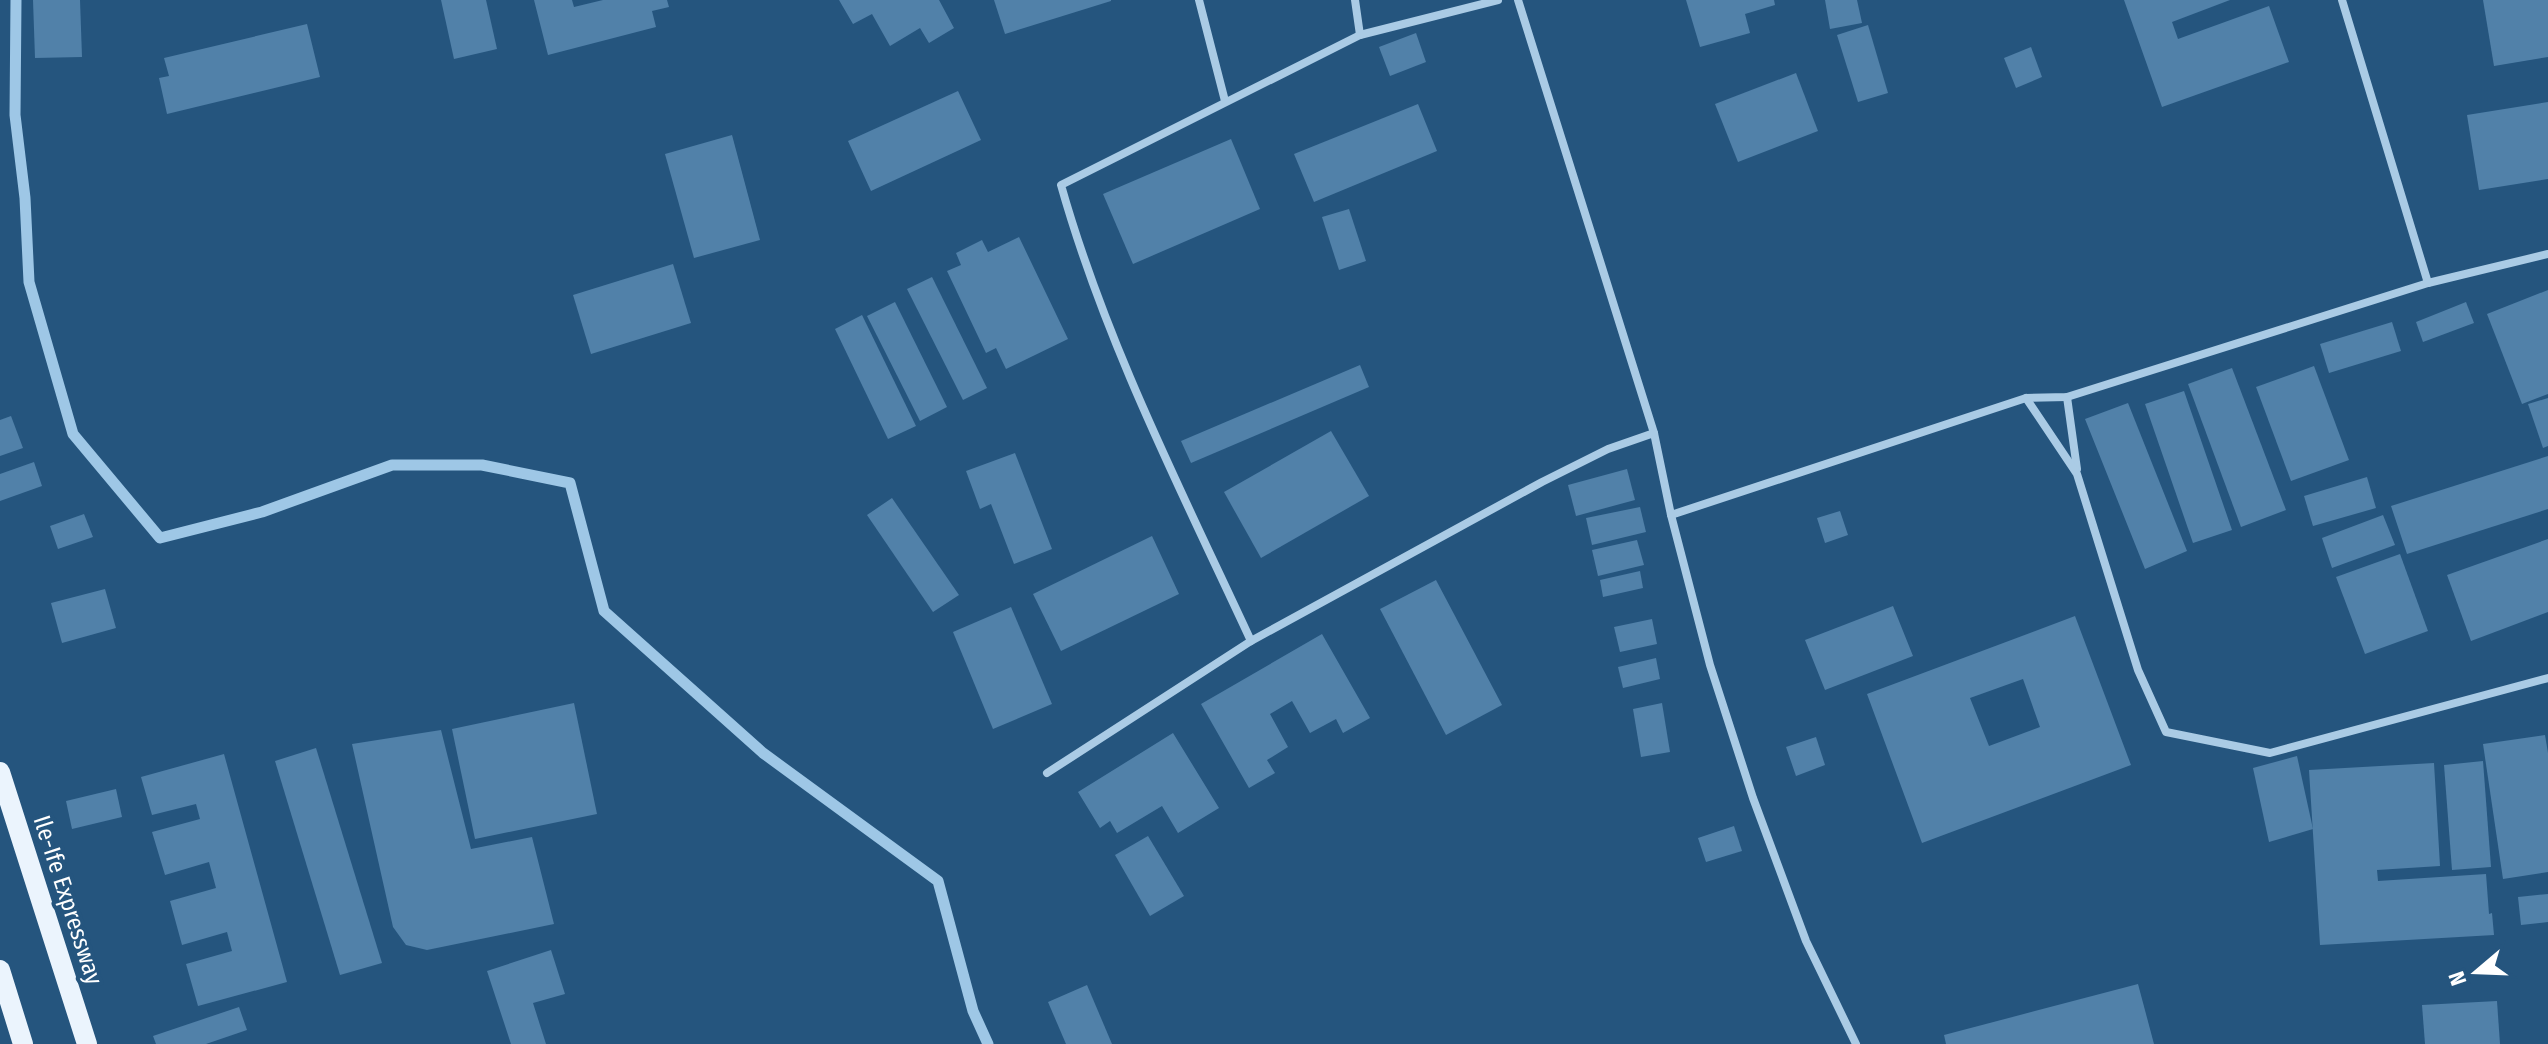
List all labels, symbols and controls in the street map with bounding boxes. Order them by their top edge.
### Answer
street label: Ile-Ife Expressway [28,812,109,988]
north arrow [2436,932,2516,1012]
text: N [2443,968,2472,989]

